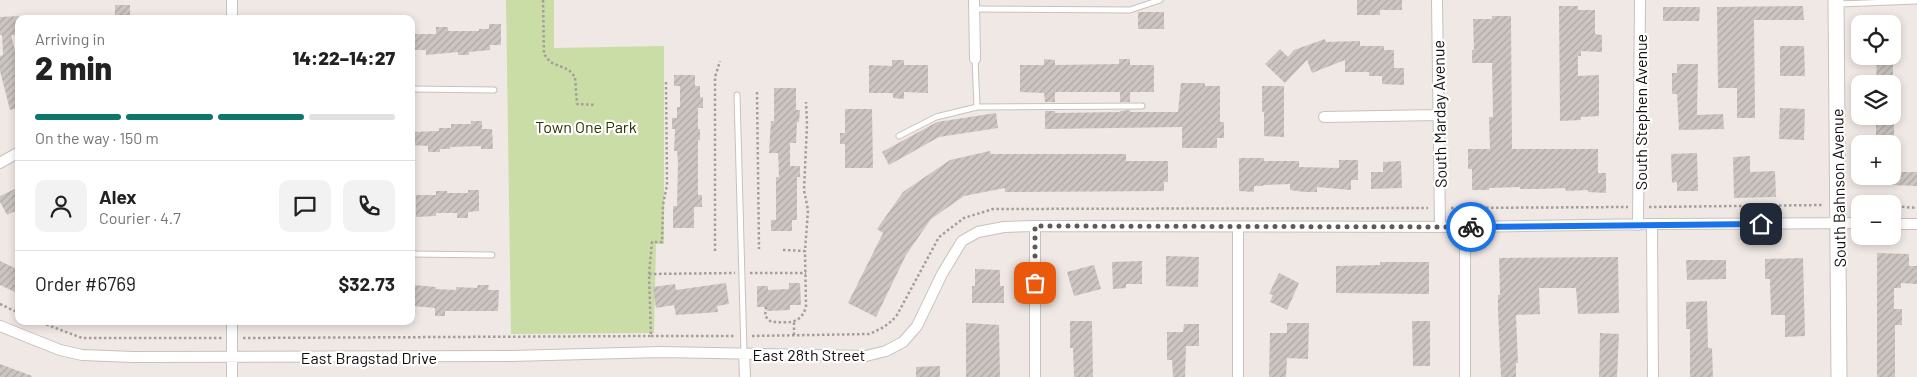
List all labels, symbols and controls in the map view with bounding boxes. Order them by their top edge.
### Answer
map controls [1851,15,1901,245]
button: locate [1851,15,1901,65]
text: Arriving in [35,29,105,48]
street label: South Stephen Avenue [1631,34,1650,190]
street label: South Marday Avenue [1428,40,1450,188]
text: 14:22–14:27 [292,46,395,69]
text: 2 min [35,48,112,86]
button: layers [1851,75,1901,125]
street label: South Bahnson Avenue [1827,108,1849,268]
park label: Town One Park [535,117,637,136]
text: On the way · 150 m [35,128,159,147]
button: + [1851,135,1901,185]
button: person [35,180,87,232]
button: chat [279,180,331,232]
button: phone [343,180,395,232]
text: Alex [99,185,137,208]
button: − [1851,195,1901,245]
courier [1446,202,1496,252]
pin [1740,203,1782,245]
text: Courier · 4.7 [99,208,181,227]
icon: home [1747,210,1775,238]
icon: bike [1457,213,1485,241]
pin [1014,262,1056,304]
icon: bag [1021,269,1049,297]
text: Order #6769 [35,272,136,295]
text: $32.73 [338,272,395,295]
street label: East 28th Street [753,345,865,364]
street label: East Bragstad Drive [301,348,437,367]

